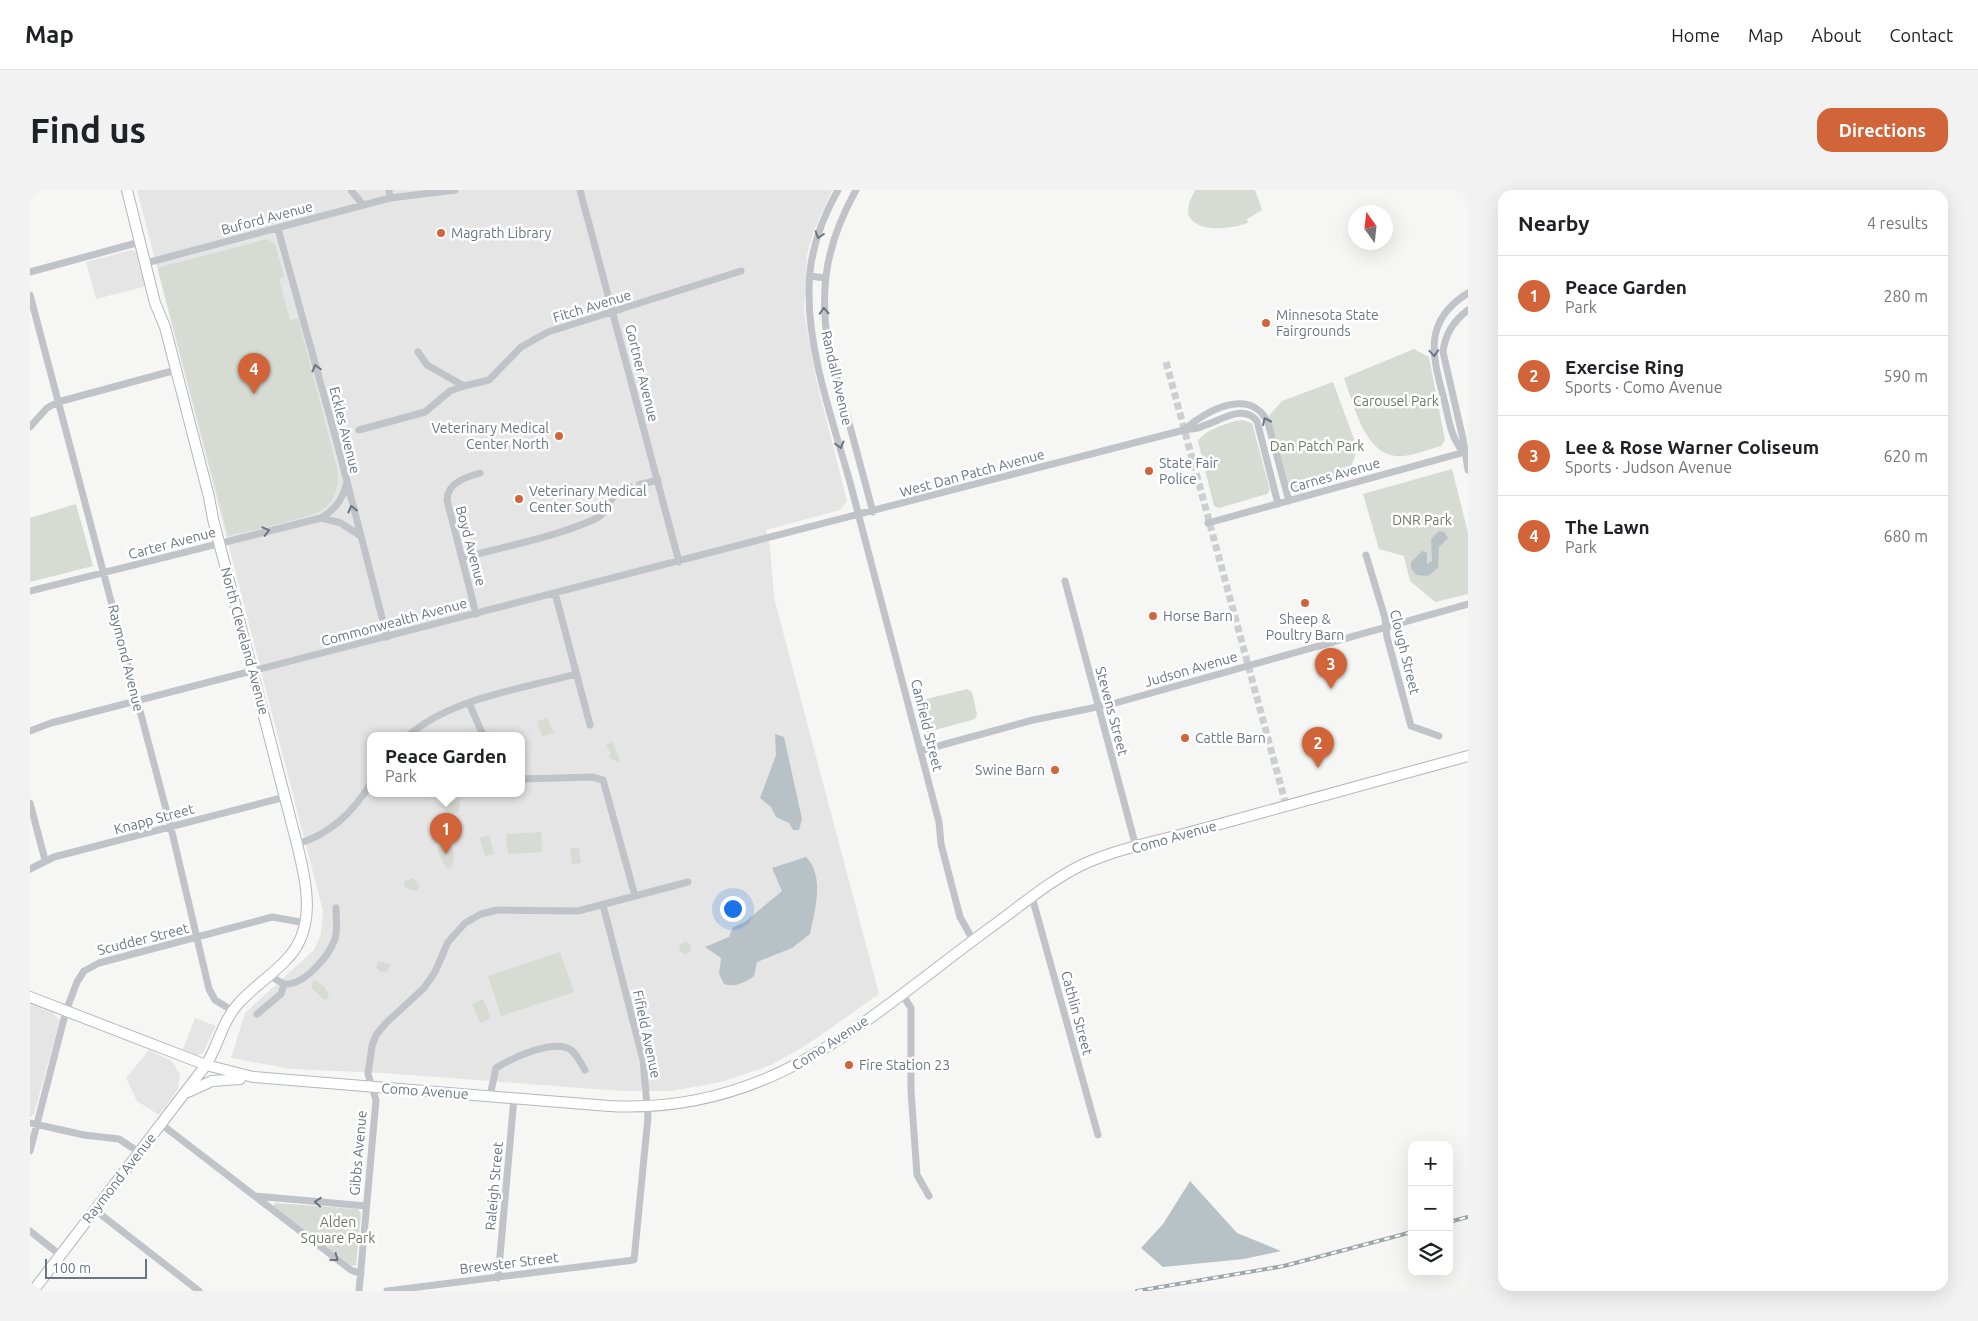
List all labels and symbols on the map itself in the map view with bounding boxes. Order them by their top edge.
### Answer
street label: Buford Avenue [219,198,315,238]
north arrow [1348,205,1393,250]
place label: Magrath Library [451,225,551,241]
marker: Magrath Library [435,227,447,239]
one-way arrow [815,230,825,238]
street label: Fitch Avenue [551,286,633,326]
one-way arrow [819,307,830,315]
place label: Minnesota State Fairgrounds [1276,307,1379,339]
marker: Minnesota State Fairgrounds [1260,317,1272,329]
street label: Gortner Avenue [622,323,662,423]
street label: Randall Avenue [818,329,856,427]
one-way arrow [1428,349,1439,357]
pin: 4 [238,353,270,394]
one-way arrow [312,364,322,372]
street label: Eckles Avenue [326,385,364,475]
park label: Carousel Park [1353,393,1439,409]
one-way arrow [1261,417,1272,426]
place label: Veterinary Medical Center North [431,420,549,452]
marker: Veterinary Medical Center North [553,430,565,442]
park label: Dan Patch Park [1270,438,1364,454]
one-way arrow [834,440,845,449]
street label: West Dan Patch Avenue [898,446,1046,500]
street label: Carnes Avenue [1288,454,1382,496]
place label: State Fair Police [1159,455,1219,487]
marker: State Fair Police [1143,465,1155,477]
place label: Veterinary Medical Center South [529,483,647,515]
marker: Veterinary Medical Center South [513,493,525,505]
street label: Boyd Avenue [453,504,489,588]
one-way arrow [348,505,358,513]
park label: DNR Park [1392,512,1452,528]
street label: Carter Avenue [126,524,218,562]
one-way arrow [262,526,271,537]
street label: North Cleveland Avenue [218,565,272,717]
street label: Commonwealth Avenue [319,595,469,649]
marker: Sheep & Poultry Barn [1299,597,1311,609]
street label: Raymond Avenue [105,603,147,713]
place label: Horse Barn [1163,608,1233,624]
street label: Clough Street [1387,608,1423,697]
marker: Horse Barn [1147,610,1159,622]
place label: Sheep & Poultry Barn [1266,611,1344,643]
street label: Judson Avenue [1143,648,1239,690]
pin: 3 [1315,648,1347,689]
street label: Stevens Street [1092,665,1132,758]
street label: Canfield Street [908,677,946,773]
pin: 2 [1302,727,1334,768]
place label: Cattle Barn [1195,730,1266,746]
marker: Cattle Barn [1179,732,1191,744]
place label: Swine Barn [975,762,1045,778]
marker: Swine Barn [1049,764,1061,776]
street label: Knapp Street [112,800,196,837]
pin: 1 [430,813,462,854]
street label: Como Avenue [1130,817,1218,857]
your location [720,896,746,922]
street label: Scudder Street [96,920,191,958]
street label: Cathlin Street [1058,969,1096,1057]
street label: Fifield Avenue [630,989,664,1079]
street label: Como Avenue [789,1012,871,1074]
place label: Fire Station 23 [859,1057,950,1073]
marker: Fire Station 23 [843,1059,855,1071]
street label: Como Avenue [381,1080,469,1102]
street label: Gibbs Avenue [346,1110,370,1196]
street label: Raymond Avenue [79,1130,159,1226]
street label: Raleigh Street [482,1140,506,1231]
one-way arrow [313,1196,321,1207]
park label: Alden Square Park [301,1214,375,1246]
street label: Brewster Street [459,1249,560,1277]
one-way arrow [329,1252,338,1260]
scale bar [45,1256,148,1279]

